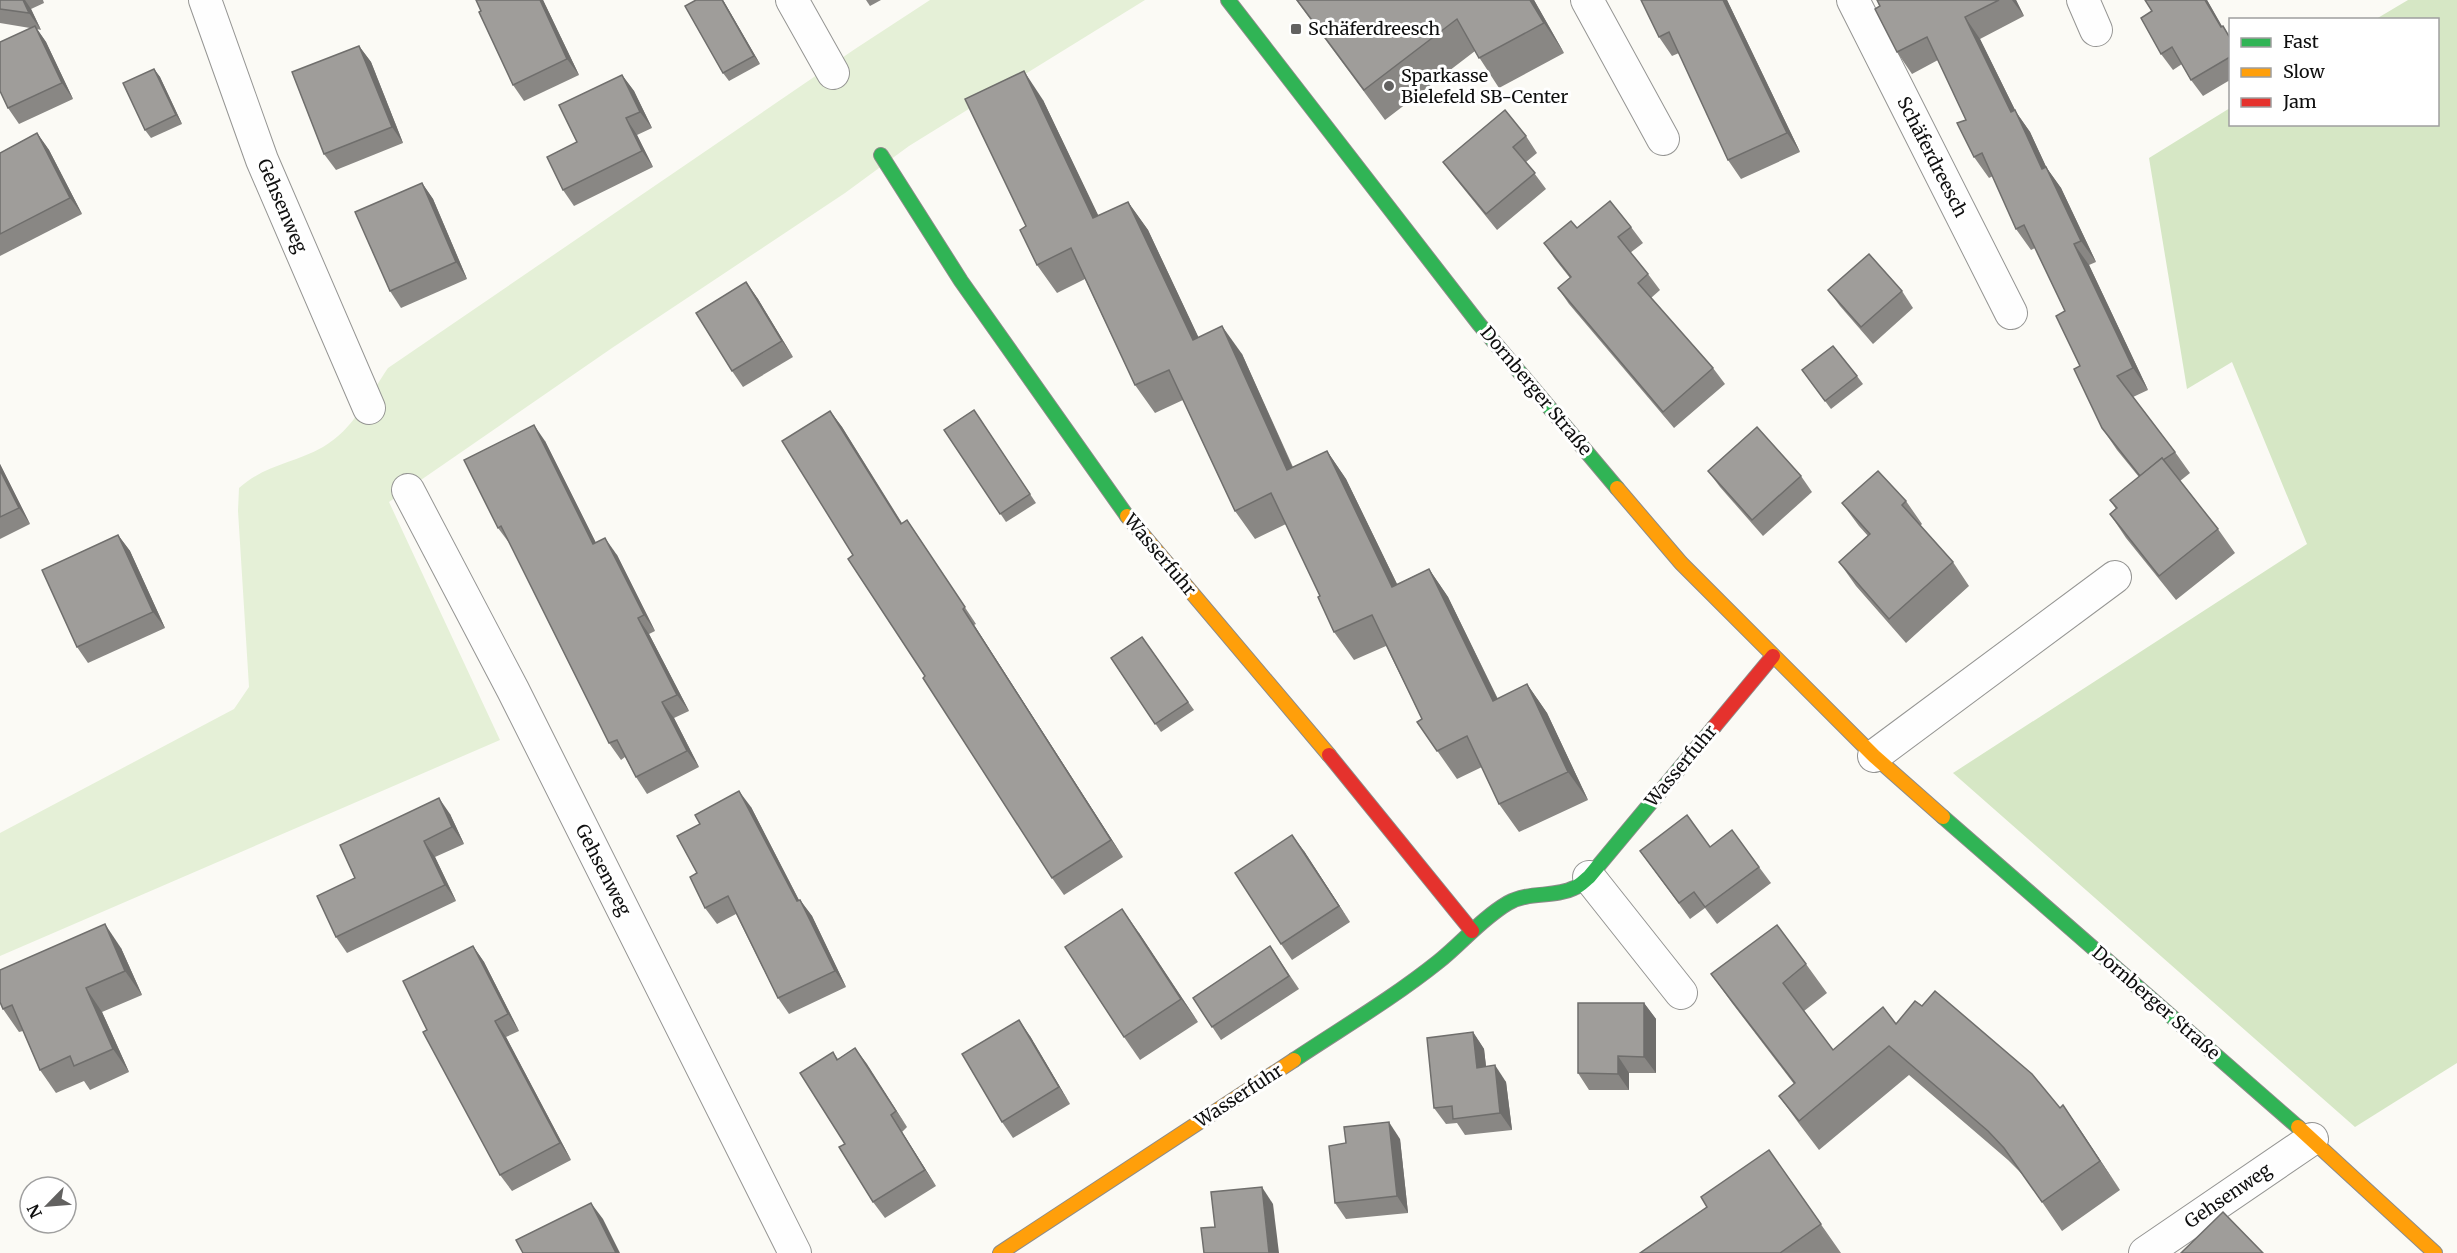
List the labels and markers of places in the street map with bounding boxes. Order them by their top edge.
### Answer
place label: Schäferdreesch [1308,17,1440,40]
marker: Schäferdreesch [1289,22,1303,36]
place label: Sparkasse Bielefeld SB-Center [1401,64,1568,108]
marker: Sparkasse Bielefeld SB-Center [1382,79,1396,93]

